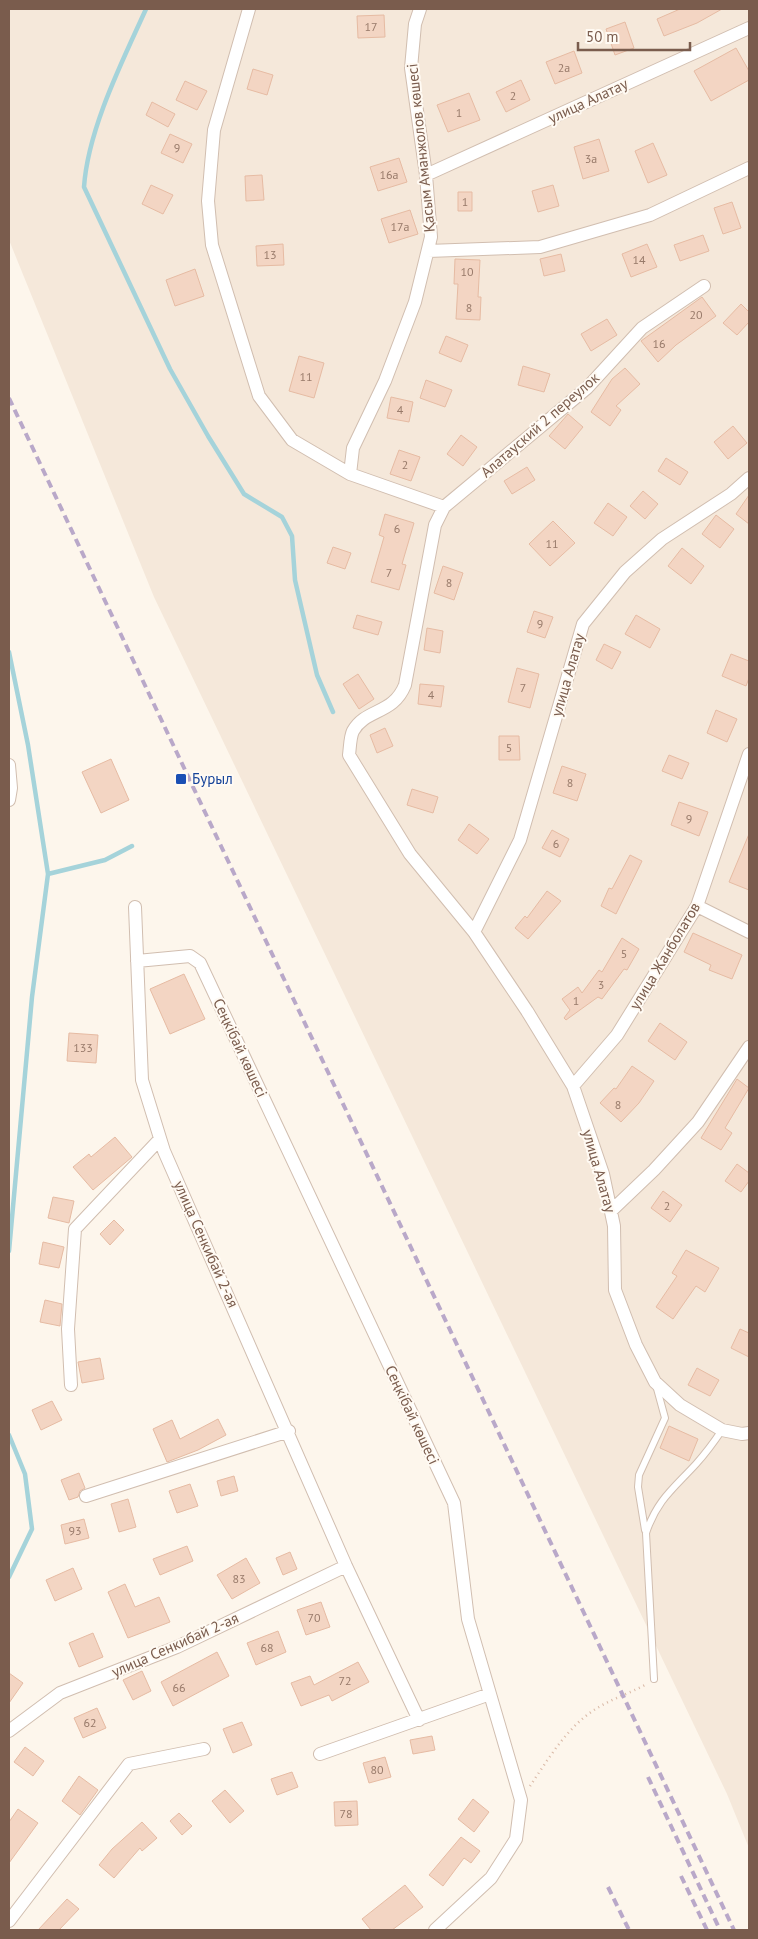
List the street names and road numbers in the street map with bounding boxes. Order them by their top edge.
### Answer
street label: Қасым Аманжолов көшесі [402,63,439,233]
street label: улица Алатау [545,74,631,127]
street label: Алатауский 2 переулок [476,367,604,481]
street label: улица Алатау [547,631,588,719]
street label: улица Жанболатов [625,899,704,1013]
street label: Сеңкібай көшесі [209,995,272,1100]
street label: улица Алатау [579,1127,620,1215]
street label: улица Сенкибай 2-ая [170,1177,243,1310]
street label: Сеңкібай көшесі [381,1362,444,1467]
street label: улица Сенкибай 2-ая [108,1608,241,1681]

